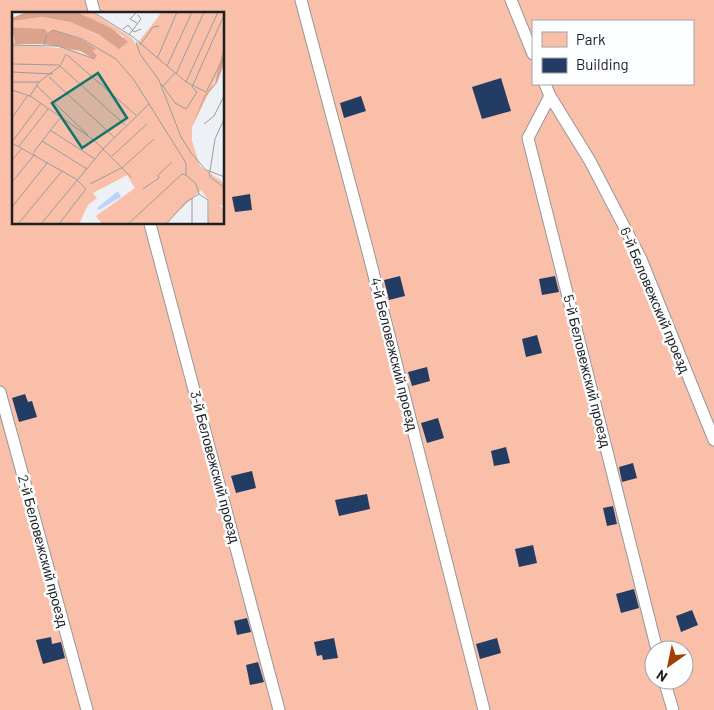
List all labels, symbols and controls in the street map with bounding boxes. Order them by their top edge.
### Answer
inset map [12,12,225,225]
legend [532,20,694,85]
text: Park [576,30,606,48]
text: Building [576,55,629,73]
street label: 6-й Беловежский проезд [617,224,694,375]
street label: 4-й Беловежский проезд [367,276,422,432]
street label: 5-й Беловежский проезд [560,293,615,449]
street label: 3-й Беловежский проезд [187,389,244,545]
street label: 2-й Беловежский проезд [15,473,72,629]
north arrow [644,640,694,690]
text: N [653,667,670,686]

